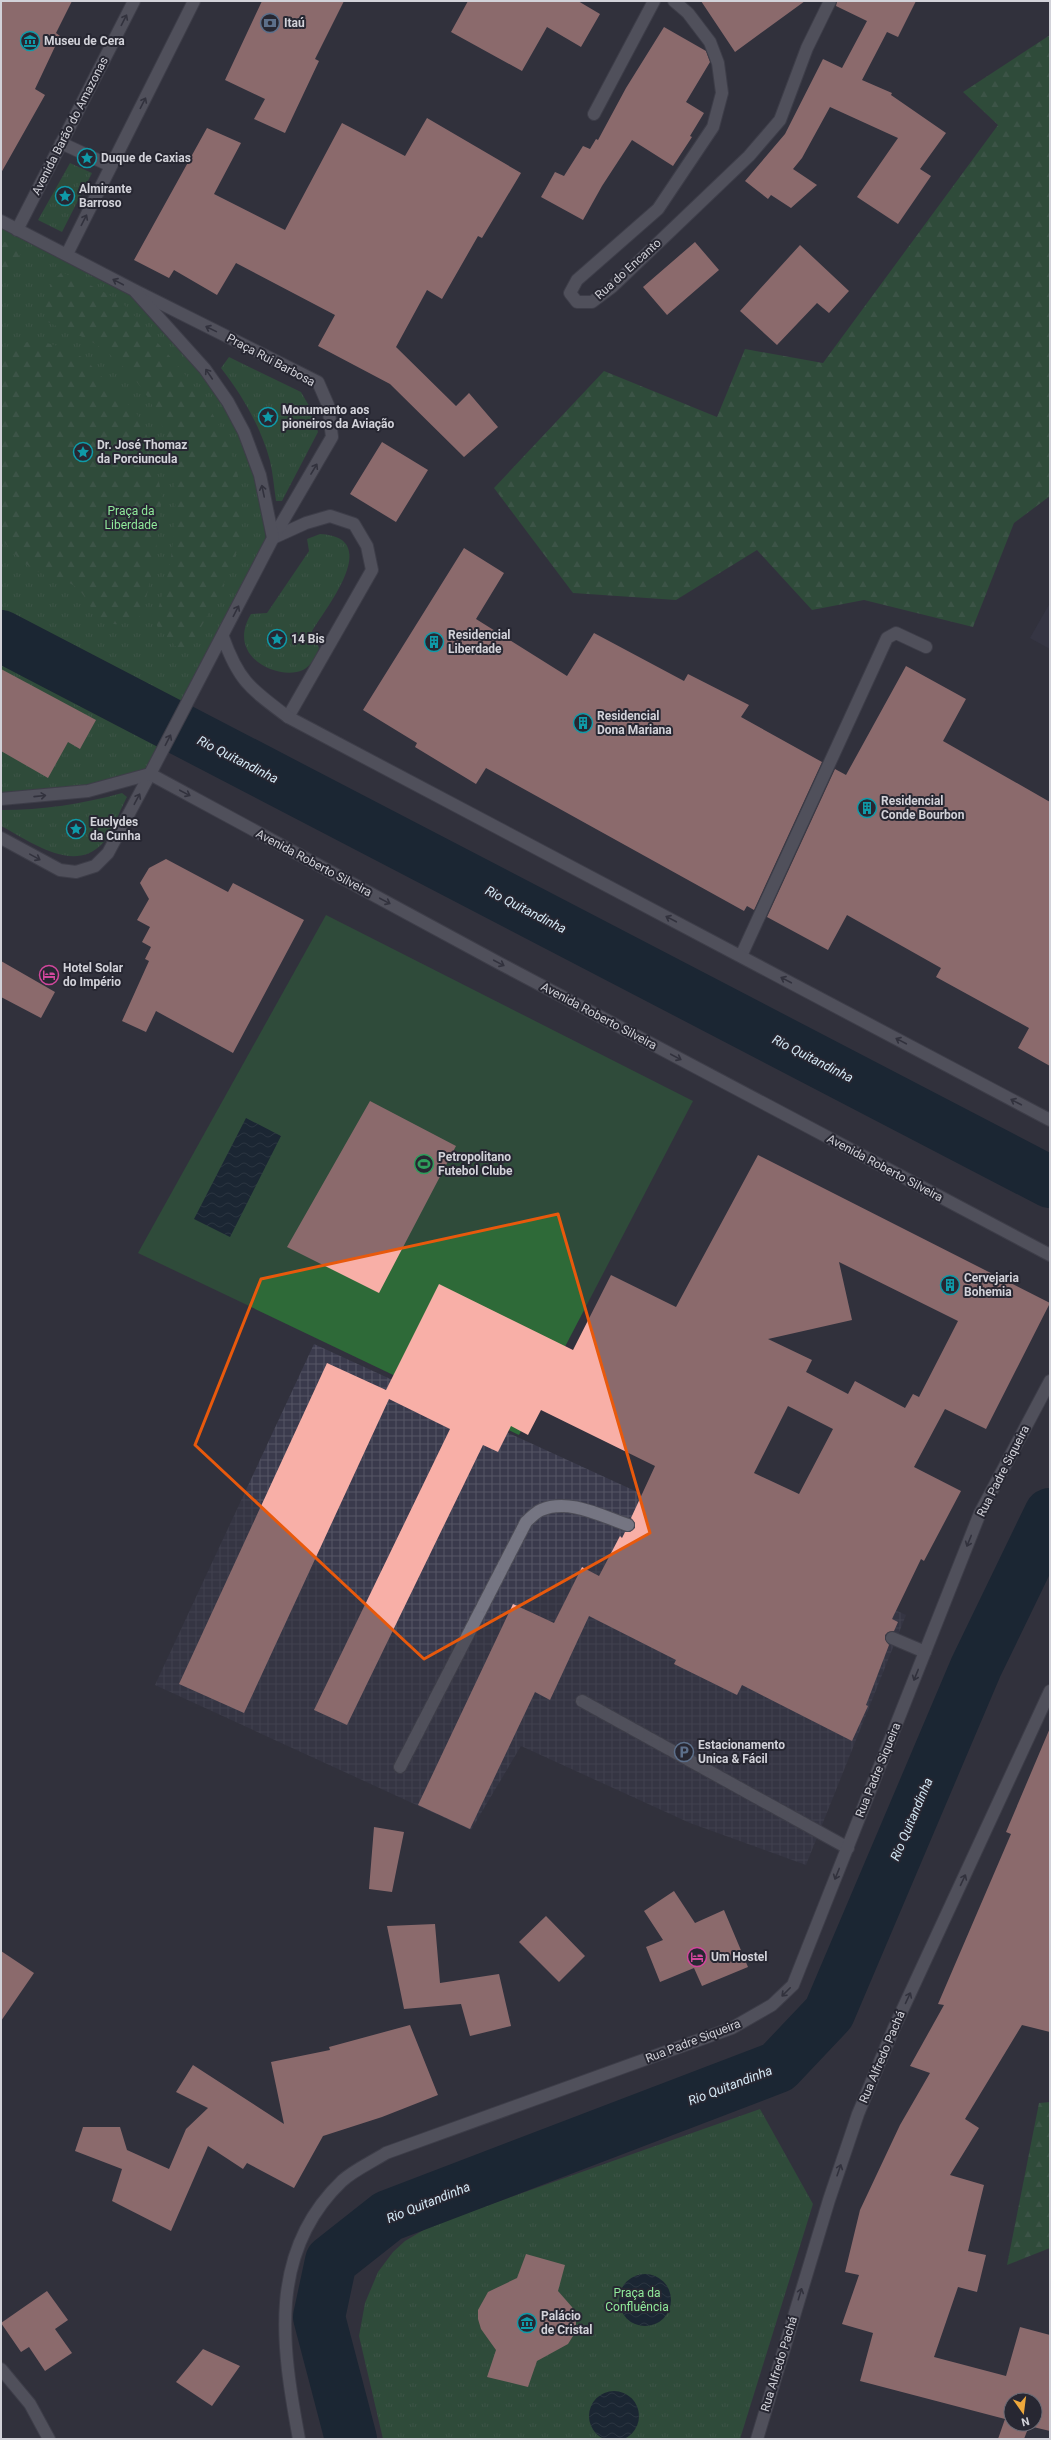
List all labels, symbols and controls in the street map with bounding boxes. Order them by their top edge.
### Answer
bank icon: Itaú [259,12,281,34]
one-way arrow [121,14,128,26]
place label: Itaú [284,16,305,30]
museum icon: Museu de Cera [19,30,41,52]
place label: Museu de Cera [44,34,125,48]
street label: Avenida Barão do Amazonas [29,55,111,197]
one-way arrow [140,98,147,110]
place icon: Duque de Caxias [76,147,98,169]
place label: Duque de Caxias [101,151,191,165]
place label: Almirante Barroso [79,182,132,210]
place icon: Almirante Barroso [54,185,76,207]
one-way arrow [81,214,89,226]
street label: Rua do Encanto [592,236,664,302]
one-way arrow [113,278,125,285]
one-way arrow [205,324,217,332]
street label: Praça Rui Barbosa [224,331,318,389]
one-way arrow [205,369,213,380]
place label: Monumento aos pioneiros da Aviação [282,403,394,431]
place icon: Monumento aos pioneiros da Aviação [257,406,279,428]
place label: Dr. José Thomaz da Porciuncula [97,438,187,466]
place icon: Dr. José Thomaz da Porciuncula [72,441,94,463]
one-way arrow [310,463,318,475]
one-way arrow [258,485,266,498]
park label: Praça da Liberdade [105,504,157,532]
one-way arrow [233,606,240,618]
place icon: 14 Bis [266,628,288,650]
place label: Residencial Liberdade [448,628,511,656]
building icon: Residencial Liberdade [423,631,445,653]
place label: 14 Bis [291,632,325,646]
place label: Residencial Dona Mariana [597,709,672,737]
building icon: Residencial Dona Mariana [572,712,594,734]
water label: Rio Quitandinha [195,733,281,786]
one-way arrow [165,734,172,746]
one-way arrow [178,790,190,797]
one-way arrow [33,792,46,800]
one-way arrow [134,794,141,806]
place label: Residencial Conde Bourbon [881,794,965,822]
building icon: Residencial Conde Bourbon [856,797,878,819]
place label: Euclydes da Cunha [90,815,141,843]
place icon: Euclydes da Cunha [65,818,87,840]
street label: Avenida Roberto Silveira [254,827,374,899]
one-way arrow [29,853,41,861]
water label: Rio Quitandinha [483,883,569,936]
one-way arrow [379,898,391,906]
one-way arrow [665,915,677,922]
one-way arrow [493,960,505,968]
place label: Hotel Solar do Império [63,961,124,989]
hotel icon: Hotel Solar do Império [38,964,60,986]
one-way arrow [780,976,792,983]
street label: Avenida Roberto Silveira [539,980,659,1052]
water label: Rio Quitandinha [770,1032,856,1085]
one-way arrow [895,1037,907,1044]
one-way arrow [670,1054,682,1062]
one-way arrow [1010,1098,1022,1105]
street label: Avenida Roberto Silveira [825,1132,945,1204]
place label: Petropolitano Futebol Clube [438,1150,513,1178]
sports icon: Petropolitano Futebol Clube [413,1153,435,1175]
place label: Cervejaria Bohemia [964,1271,1019,1299]
building icon: Cervejaria Bohemia [939,1274,961,1296]
street label: Rua Padre Siqueira [974,1423,1032,1519]
one-way arrow [965,1534,973,1546]
one-way arrow [912,1668,920,1680]
street label: Rua Padre Siqueira [853,1721,903,1819]
place label: Estacionamento Unica & Fácil [698,1738,785,1766]
parking icon: Estacionamento Unica & Fácil [673,1741,695,1763]
water label: Rio Quitandinha [887,1775,936,1863]
one-way arrow [833,1867,841,1879]
one-way arrow [960,1874,967,1886]
hotel icon: Um Hostel [686,1946,708,1968]
place label: Um Hostel [711,1950,767,1964]
one-way arrow [781,1987,791,1997]
one-way arrow [905,1992,912,2004]
street label: Rua Alfredo Pachá [856,2009,908,2105]
street label: Rua Padre Siqueira [643,2016,743,2066]
water label: Rio Quitandinha [686,2063,774,2108]
one-way arrow [836,2164,843,2177]
water label: Rio Quitandinha [384,2179,472,2226]
park label: Praça da Confluência [605,2286,669,2314]
one-way arrow [797,2288,804,2301]
place label: Palácio de Cristal [541,2309,592,2337]
museum icon: Palácio de Cristal [516,2312,538,2334]
street label: Rua Alfredo Pachá [758,2315,800,2413]
north arrow [1003,2392,1043,2432]
text: N [1020,2414,1031,2429]

